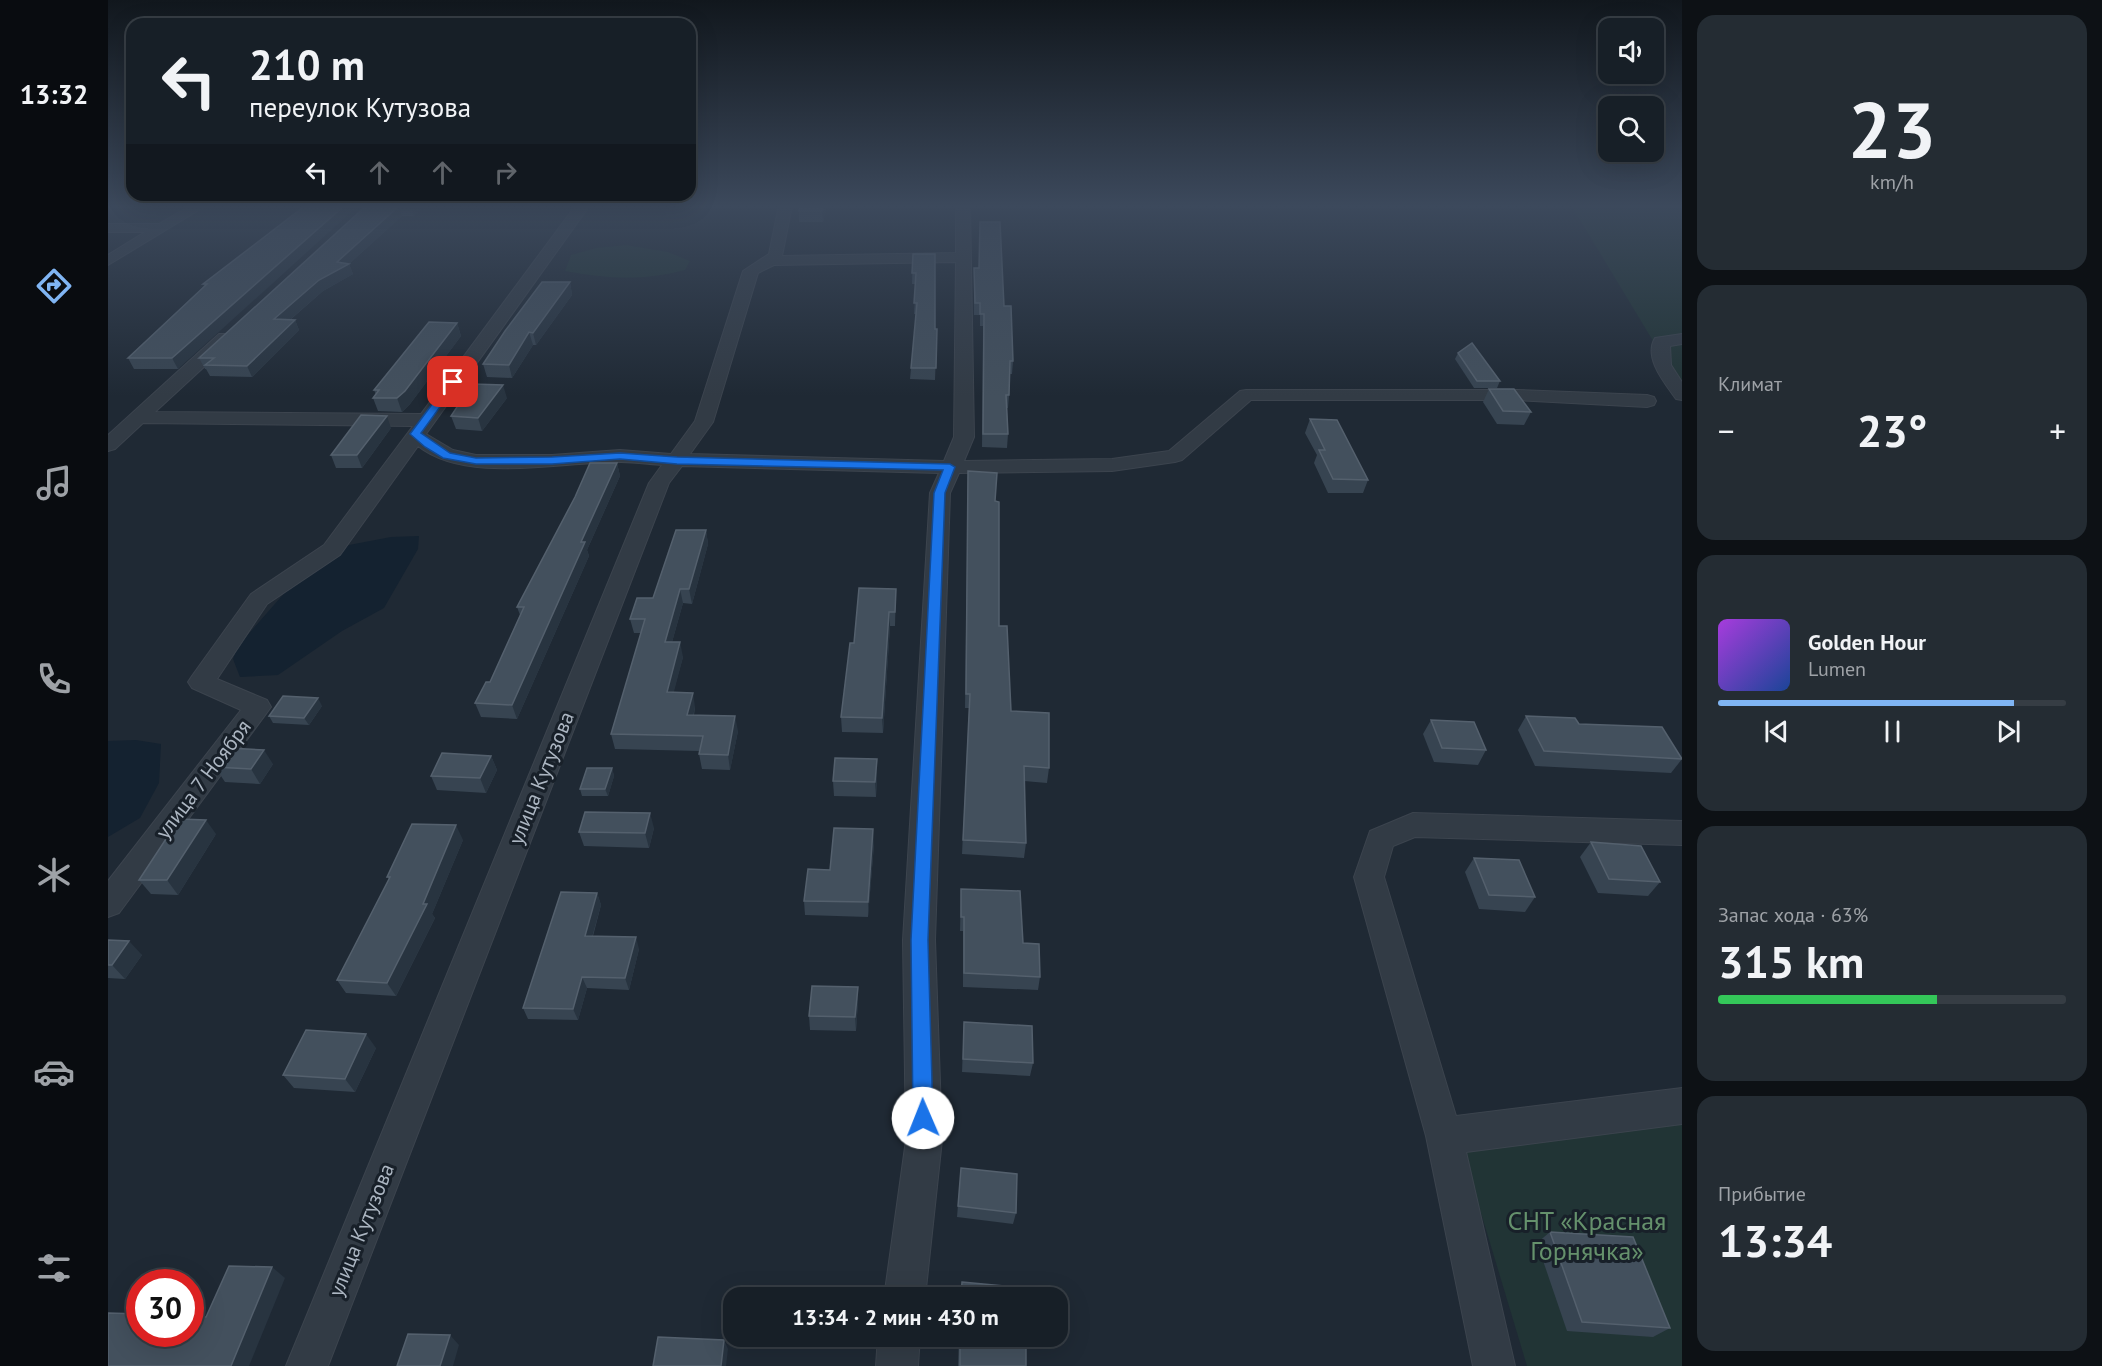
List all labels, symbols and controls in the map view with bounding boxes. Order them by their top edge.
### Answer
map controls [1598,18,1664,162]
button: sound [1598,18,1664,84]
text: 210 m [249,37,365,92]
icon: left [150,42,228,120]
text: 13:32 [20,77,88,111]
text: 23 [1848,79,1936,180]
text: переулок Кутузова [249,90,471,124]
button: search [1598,96,1664,162]
icon: left [300,156,333,189]
icon: ahead [363,156,396,189]
icon: ahead [426,156,459,189]
icon: right [489,156,522,189]
text: km/h [1870,169,1914,195]
icon: directions [33,265,75,307]
pin [427,356,478,407]
icon: arrive [436,365,469,398]
text: Климат [1718,371,1782,397]
text: 23° [1857,401,1927,459]
text: − [1718,409,1735,452]
text: + [2049,409,2066,452]
icon: music [33,462,75,504]
text: Golden Hour [1808,628,1926,656]
text: Lumen [1808,656,1866,682]
icon: phone [33,658,75,700]
street label: улица Кутузова [502,707,580,849]
street label: улица 7 Ноября [149,714,257,844]
icon: previous [1760,715,1793,748]
icon: pause [1876,715,1909,748]
icon: next [1992,715,2025,748]
icon: climate [33,854,75,896]
text: Запас хода · 63% [1718,902,1868,928]
text: 315 km [1718,932,1864,990]
icon: car [33,1051,75,1093]
position arrow [891,1086,955,1150]
street label: улица Кутузова [322,1159,400,1301]
text: Прибытие [1718,1181,1806,1207]
park label: СНТ «Красная Горнячка» [1508,1204,1666,1267]
text: 13:34 [1718,1211,1832,1269]
icon: filters [33,1247,75,1289]
speed limit sign: 30 [126,1269,204,1347]
text: 13:34 · 2 мин · 430 m [792,1303,999,1331]

